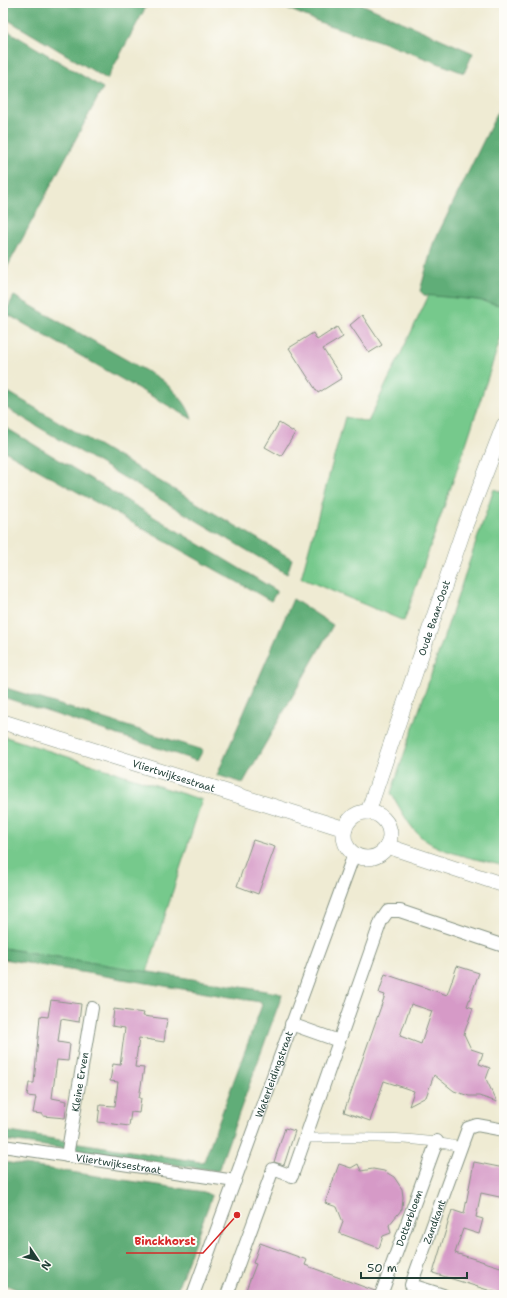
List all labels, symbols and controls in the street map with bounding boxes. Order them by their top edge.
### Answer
street label: Oude Baan-Oost [415,578,453,657]
street label: Vliertwijksestraat [131,757,217,795]
street label: Waterleidingstraat [252,1029,296,1120]
street label: Kleine Erven [69,1051,91,1113]
street label: Vliertwijksestraat [75,1151,162,1177]
street label: Dotterbloem [393,1188,426,1248]
street label: Zandkant [420,1198,449,1246]
callout: Binckhorst [126,1230,203,1253]
text: Binckhorst [134,1234,196,1249]
north arrow [18,1240,58,1280]
scale bar [361,1254,467,1280]
text: N [37,1258,54,1274]
text: 50 m [367,1260,397,1276]

